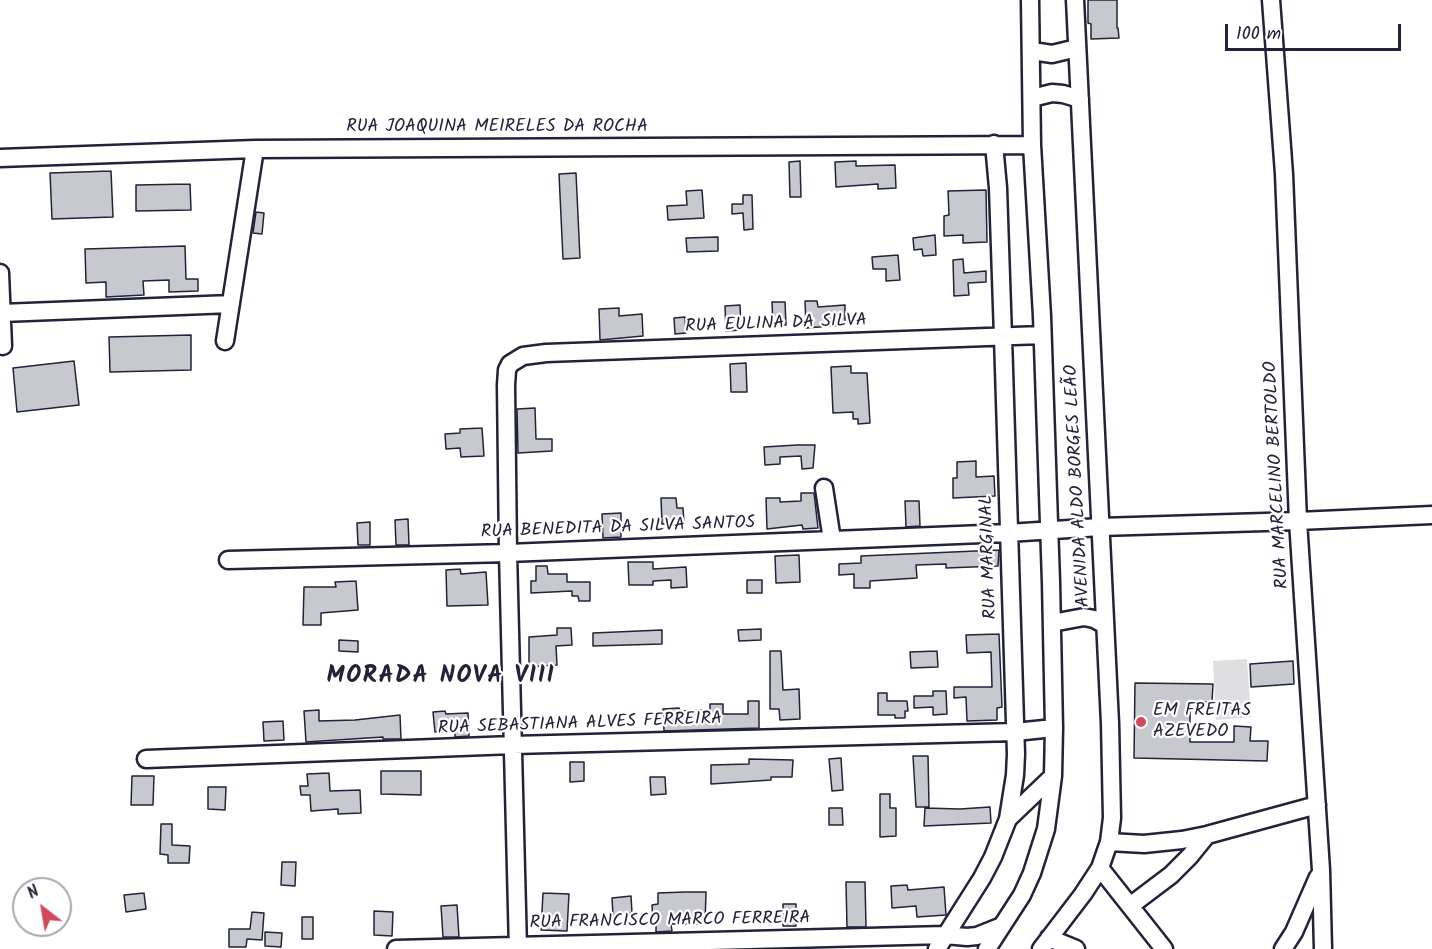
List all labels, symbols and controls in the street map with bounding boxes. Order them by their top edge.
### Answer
scale bar [1228,12,1404,50]
text: 100 m [1236,20,1281,49]
street label: RUA JOAQUINA MEIRELES DA ROCHA [346,117,648,139]
street label: RUA EULINA DA SILVA [685,311,867,339]
street label: RUA MARCELINO BERTOLDO [1261,361,1295,589]
street label: AVENIDA ALDO BORGES LEÃO [1062,364,1096,608]
street label: RUA MARGINAL [977,494,1003,620]
street label: RUA BENEDITA DA SILVA SANTOS [480,513,756,545]
district label: MORADA NOVA VIII [326,664,556,692]
place label: EM FREITAS AZEVEDO [1153,701,1251,744]
street label: RUA SEBASTIANA ALVES FERREIRA [438,709,722,741]
marker: EM FREITAS AZEVEDO [1134,715,1148,729]
north arrow [12,877,72,937]
text: N [23,880,44,906]
street label: RUA FRANCISCO MARCO FERREIRA [529,909,811,935]

